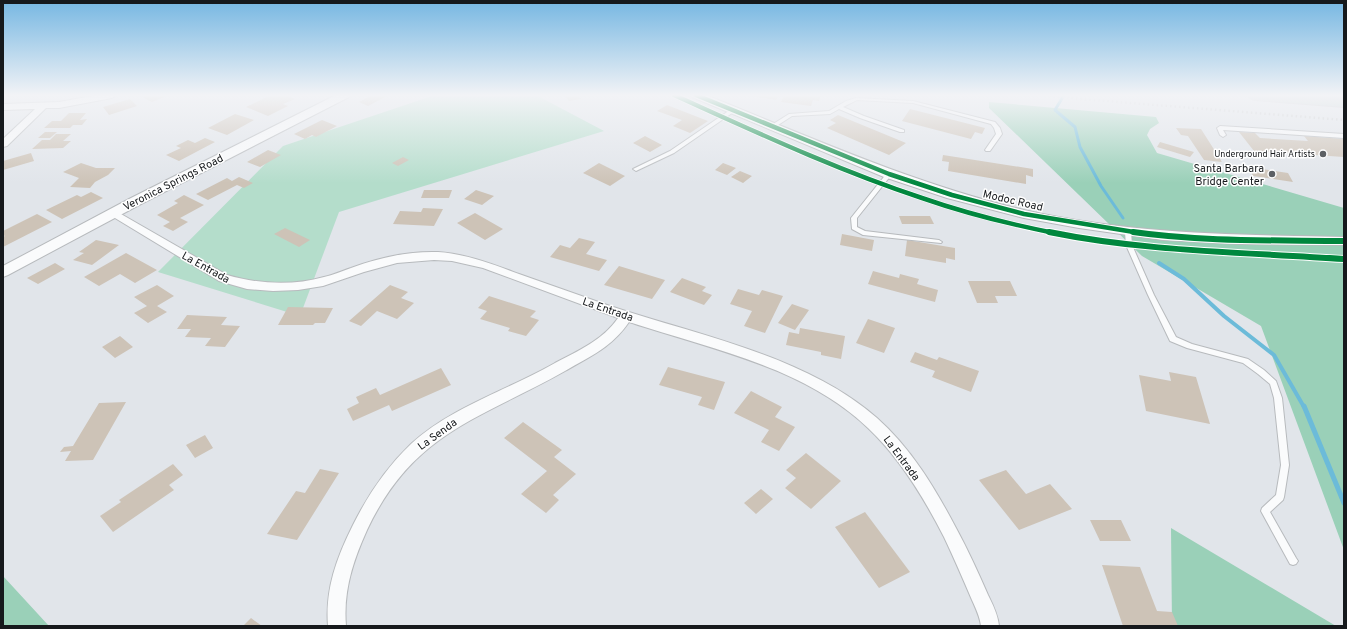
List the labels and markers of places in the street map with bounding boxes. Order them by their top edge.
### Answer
place label: Underground Hair Artists [1214,149,1315,160]
marker: Underground Hair Artists [1318,149,1328,159]
place label: Santa Barbara Bridge Center [1193,162,1265,189]
marker: Santa Barbara Bridge Center [1267,169,1277,179]

